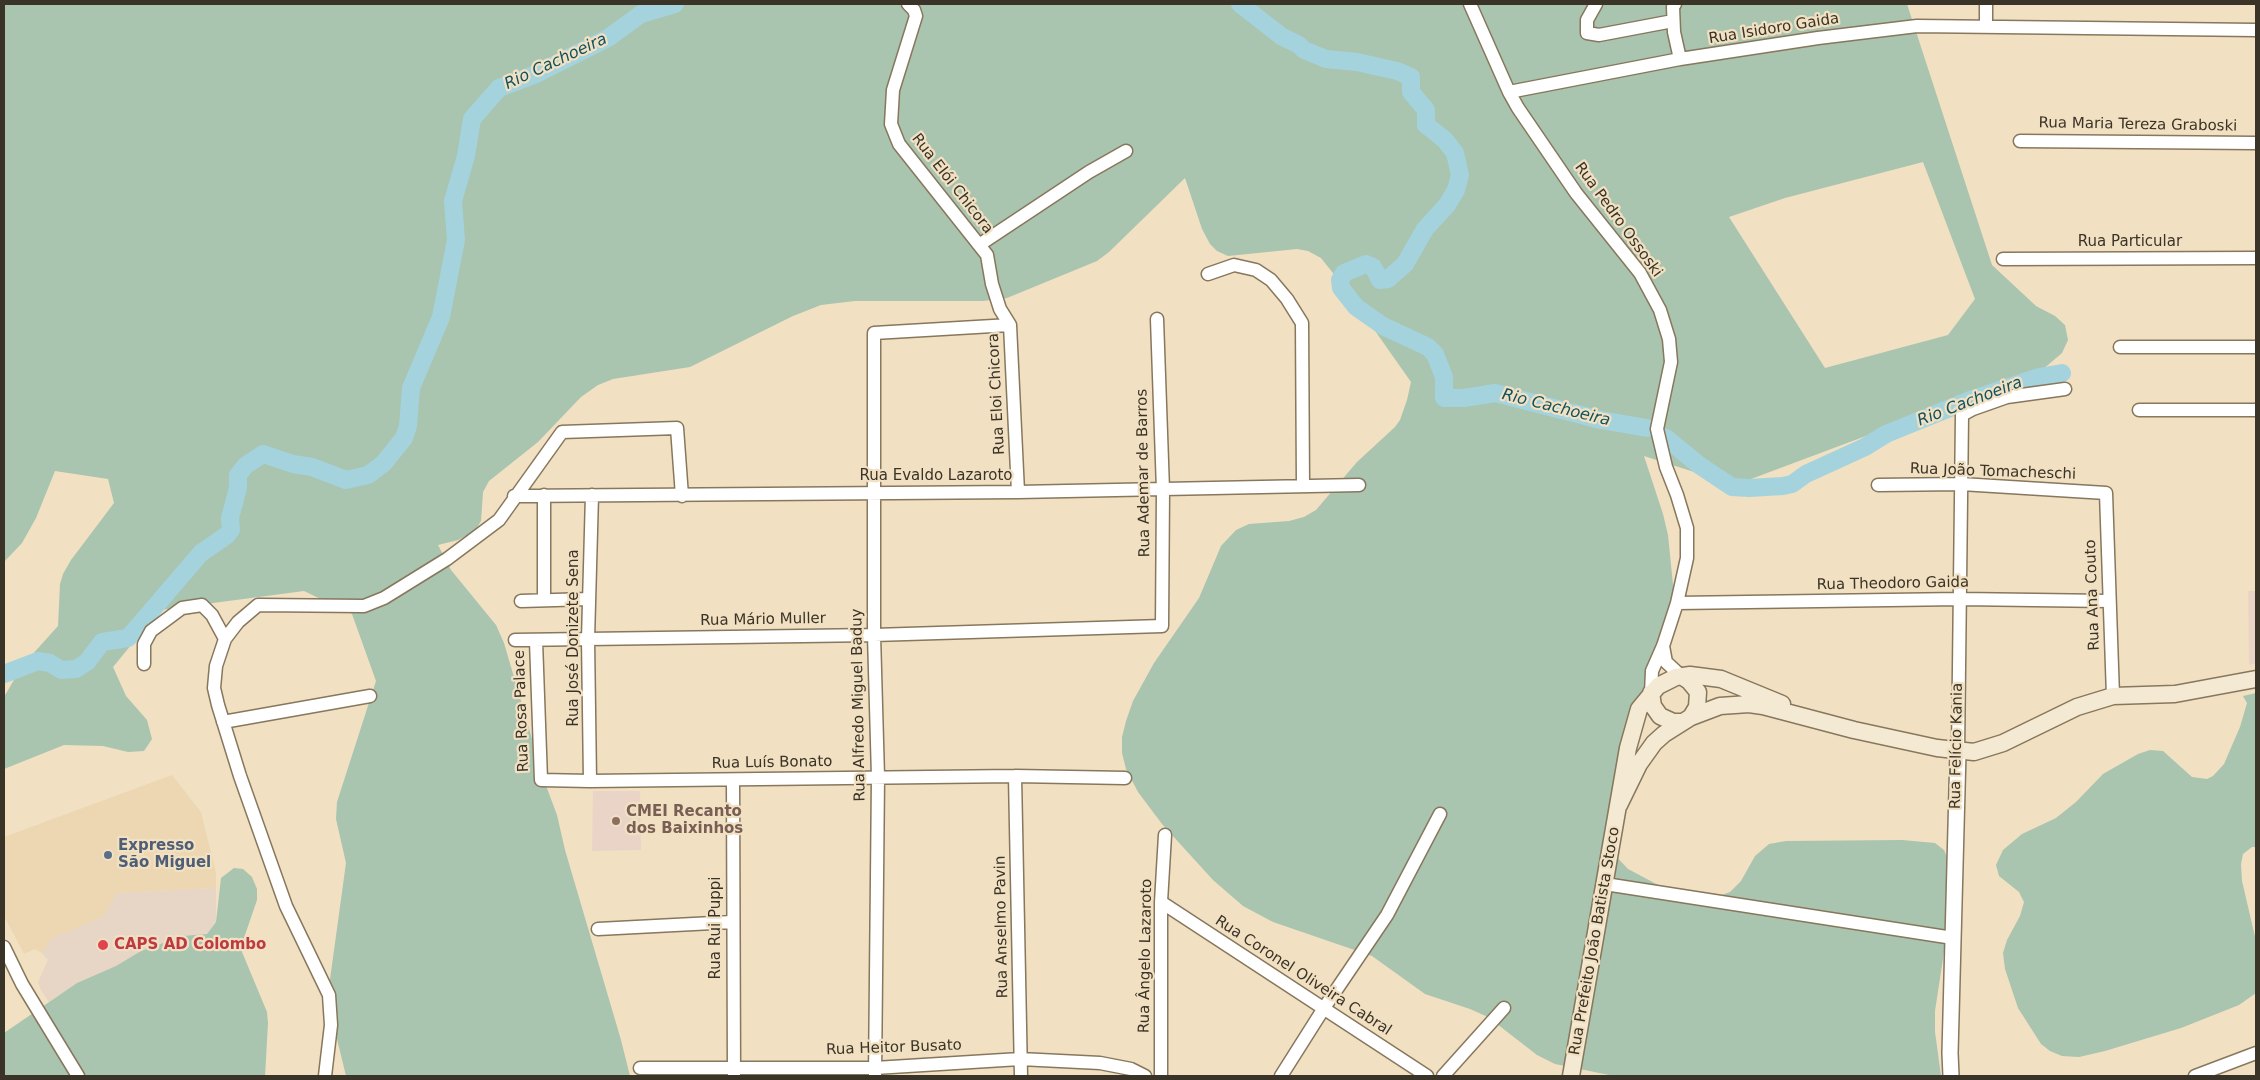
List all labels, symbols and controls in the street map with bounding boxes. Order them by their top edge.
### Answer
street label: Rua Isidoro Gaida [1708,10,1840,48]
water label: Rio Cachoeira [502,30,610,94]
street label: Rua Maria Tereza Graboski [2038,114,2238,136]
street label: Rua Elói Chicora [907,130,997,238]
street label: Rua Pedro Ossoski [1570,159,1666,281]
street label: Rua Particular [2078,233,2182,251]
street label: Rua Eloi Chicora [985,333,1009,455]
water label: Rio Cachoeira [1915,373,2025,431]
water label: Rio Cachoeira [1500,385,1612,431]
street label: Rua Ademar de Barros [1134,389,1154,557]
street label: Rua João Tomacheschi [1910,460,2076,484]
street label: Rua Evaldo Lazaroto [859,467,1013,485]
street label: Rua Ana Couto [2082,539,2104,651]
street label: Rua José Donizete Sena [565,549,583,727]
street label: Rua Theodoro Gaida [1817,574,1969,594]
street label: Rua Alfredo Miguel Baduy [848,608,870,802]
street label: Rua Mário Muller [700,610,826,630]
street label: Rua Rosa Palace [511,650,533,772]
street label: Rua Felício Kania [1947,683,1967,809]
street label: Rua Luís Bonato [711,753,833,773]
place label: CMEI Recanto dos Baixinhos [626,803,743,838]
marker: CMEI Recanto dos Baixinhos [610,815,622,827]
street label: Rua Prefeito João Batista Stoco [1566,825,1624,1057]
place label: Expresso São Miguel [118,837,211,872]
marker: Expresso São Miguel [102,849,114,861]
street label: Rua Anselmo Pavin [992,855,1012,999]
street label: Rua Rui Puppi [707,877,725,979]
street label: Rua Ângelo Lazaroto [1136,879,1156,1033]
street label: Rua Coronel Oliveira Cabral [1211,912,1395,1040]
place label: CAPS AD Colombo [114,936,266,954]
marker: CAPS AD Colombo [96,938,110,952]
street label: Rua Heitor Busato [826,1037,962,1059]

